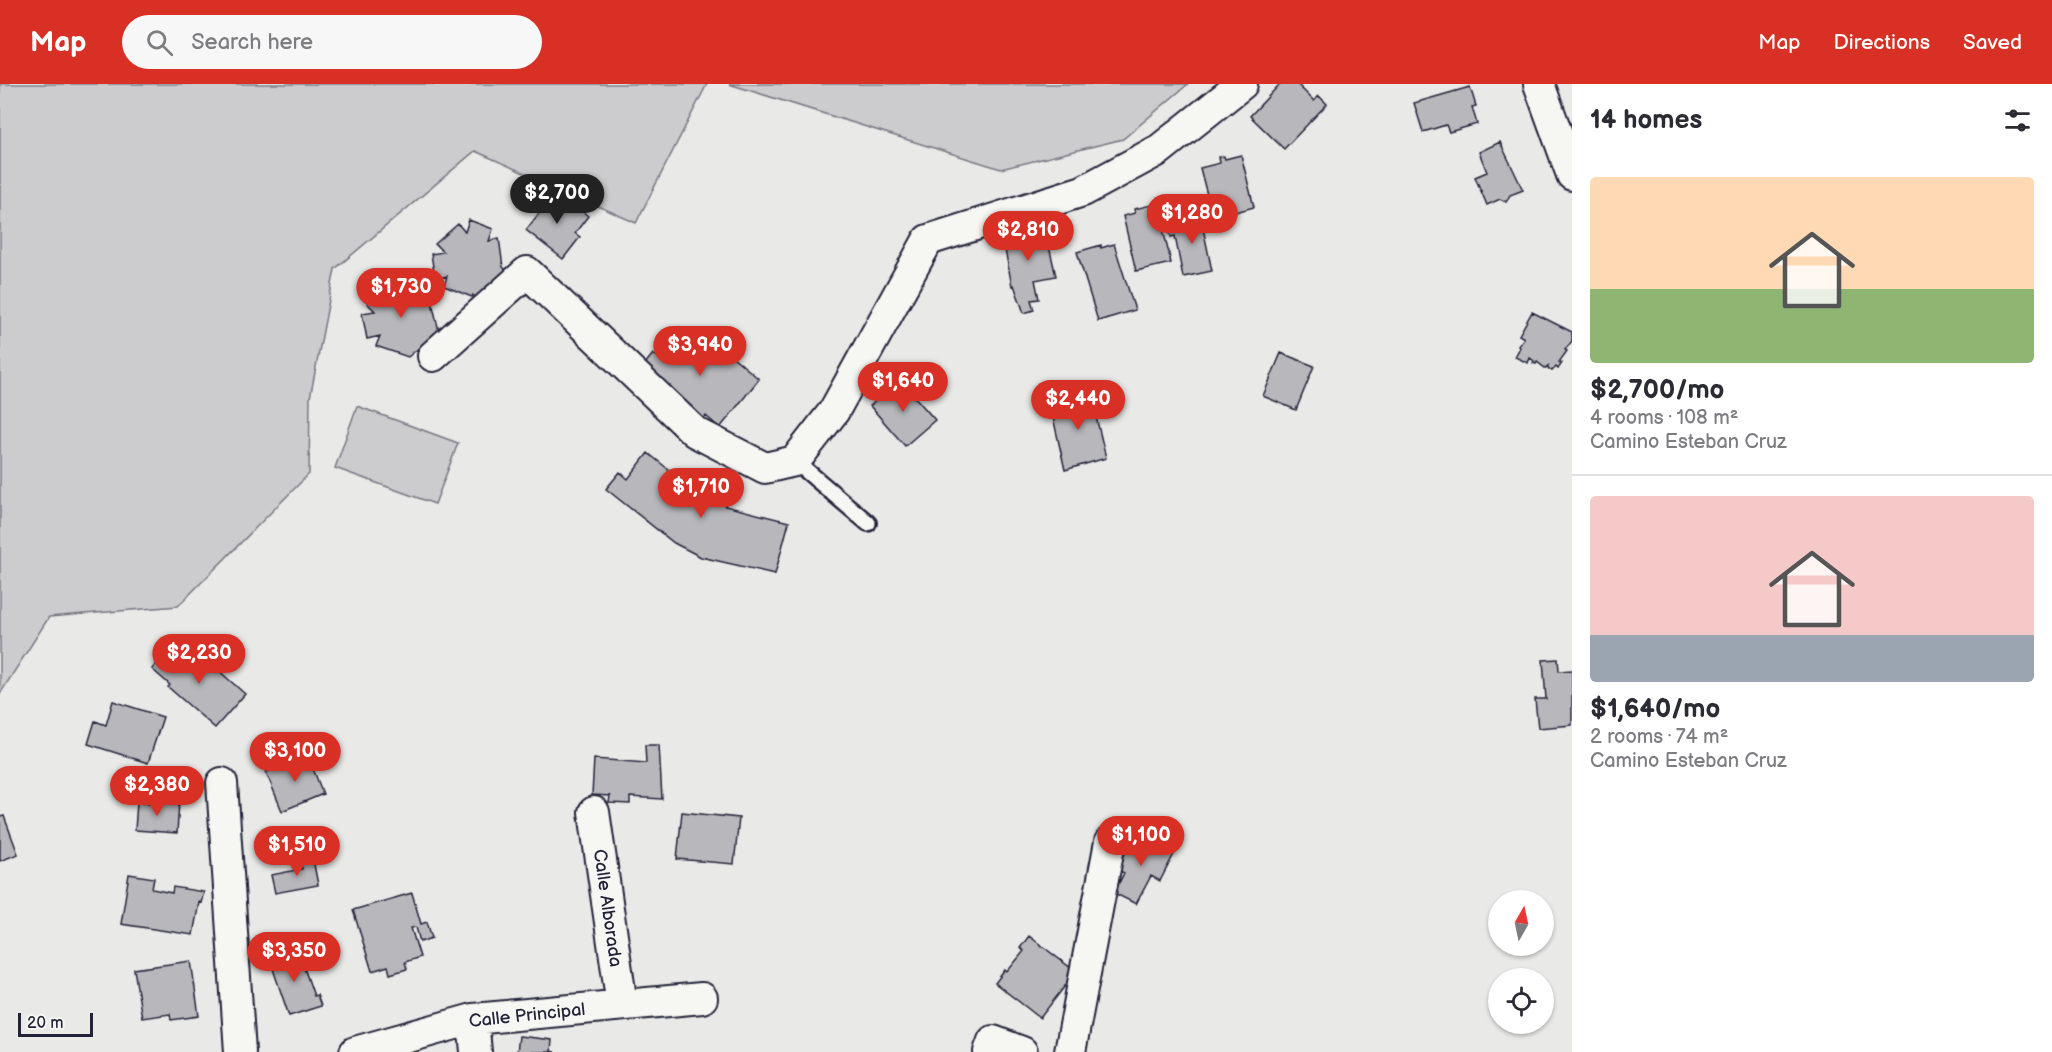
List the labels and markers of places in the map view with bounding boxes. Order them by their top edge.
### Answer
pin: $2,700 [508,174,606,225]
pin: $1,280 [1143,194,1241,245]
pin: $2,810 [979,211,1077,262]
pin: $1,730 [352,268,450,319]
pin: $3,940 [651,326,749,377]
pin: $1,640 [854,362,952,413]
pin: $2,440 [1029,380,1127,431]
pin: $1,710 [652,468,750,519]
pin: $2,230 [150,634,248,685]
pin: $3,100 [246,732,344,783]
pin: $2,380 [108,766,206,817]
pin: $1,100 [1092,816,1190,867]
pin: $1,510 [248,826,346,877]
pin: $3,350 [245,932,343,983]

